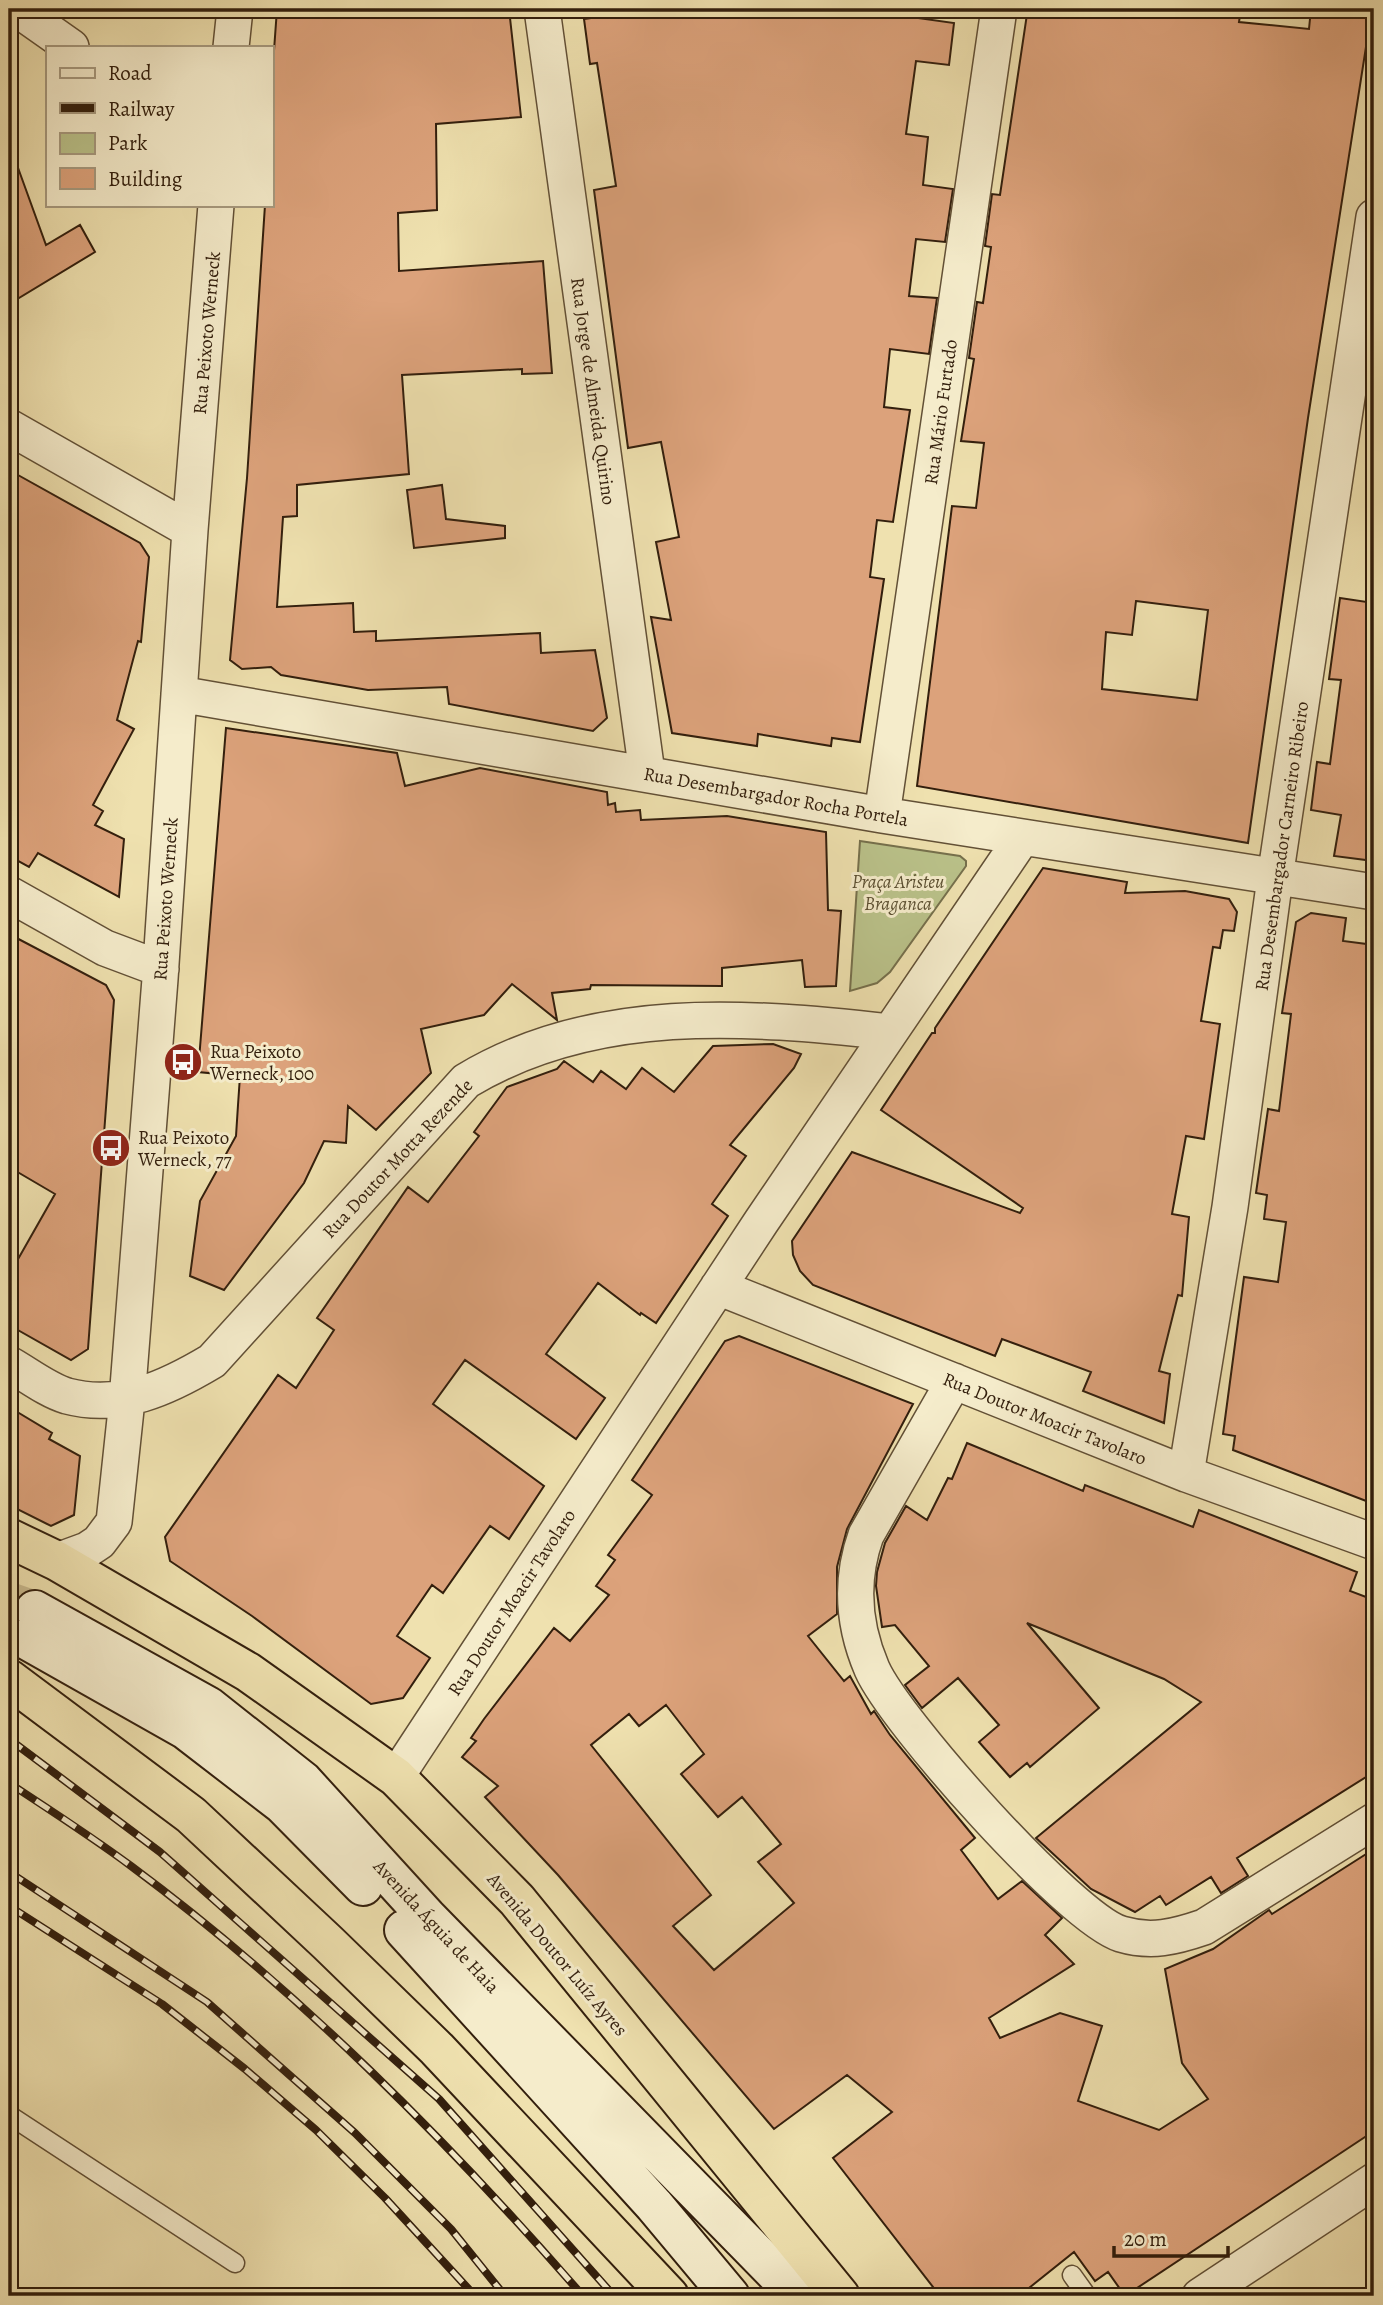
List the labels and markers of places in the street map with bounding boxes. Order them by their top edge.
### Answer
place label: Rua Peixoto Werneck, 100 [209,1039,314,1087]
bus stop icon: Rua Peixoto Werneck, 100 [162,1041,204,1083]
place label: Rua Peixoto Werneck, 77 [137,1125,231,1173]
bus stop icon: Rua Peixoto Werneck, 77 [90,1127,132,1169]

